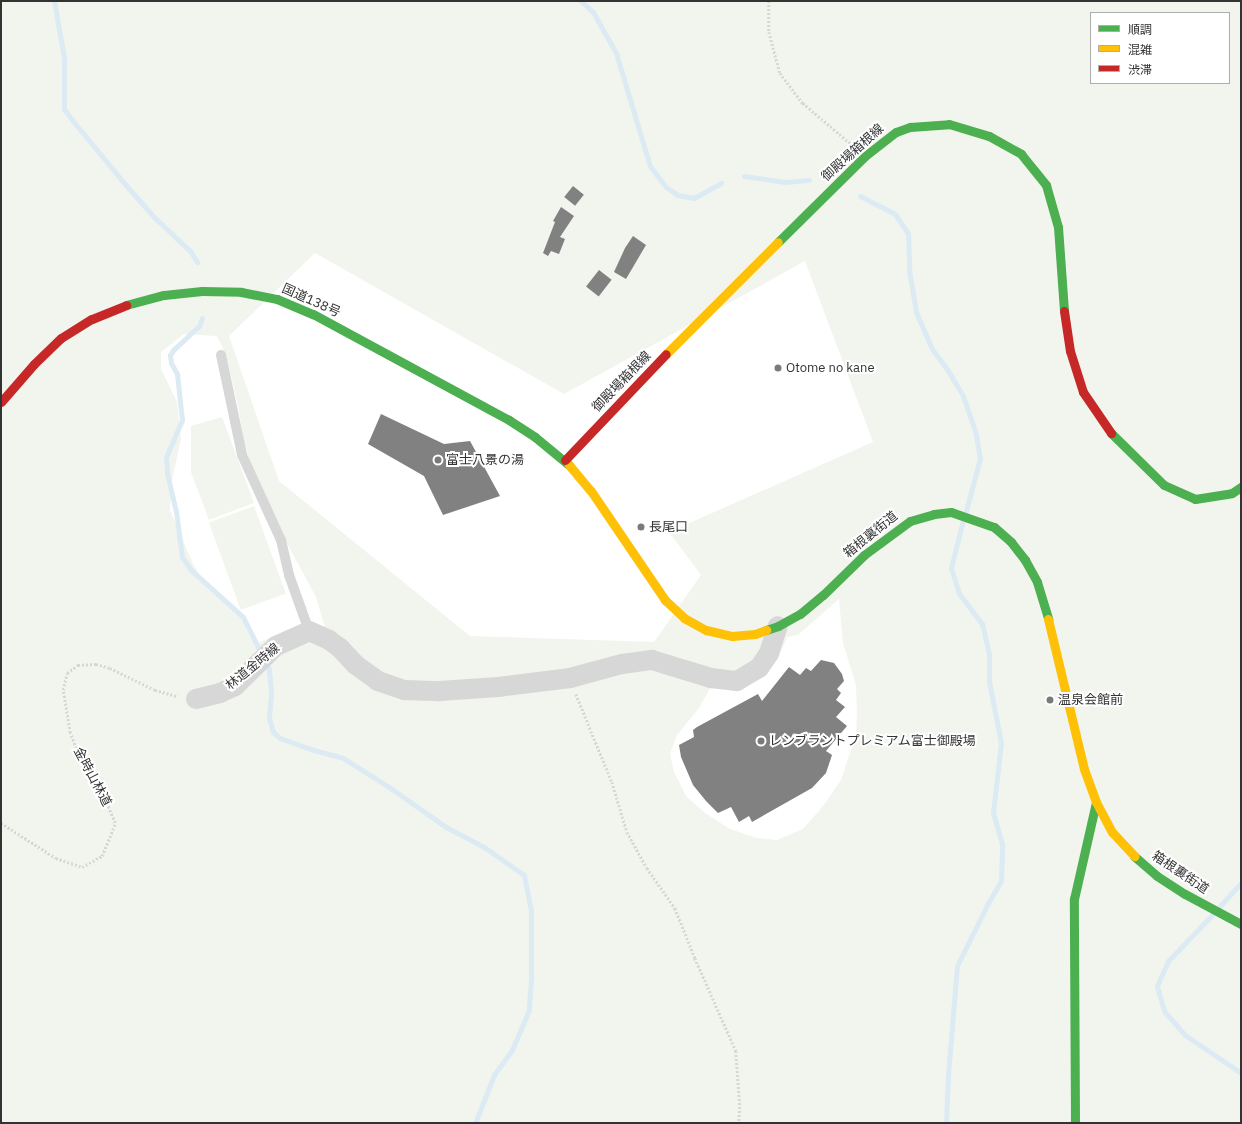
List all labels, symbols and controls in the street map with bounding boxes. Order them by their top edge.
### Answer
legend [1090,12,1230,84]
text: 順調 [1128,22,1152,37]
text: 混雑 [1128,42,1152,57]
text: 渋滞 [1128,62,1152,77]
street label: 御殿場箱根線 [819,121,887,185]
street label: 国道138号 [279,281,343,321]
street label: 御殿場箱根線 [589,349,655,415]
place label: Otome no kane [786,360,875,376]
marker: Otome no kane [773,363,783,373]
place label: 富士八景の湯 [446,452,524,468]
marker: 富士八景の湯 [433,455,443,465]
street label: 箱根裏街道 [841,508,901,562]
place label: 長尾口 [649,519,688,535]
marker: 長尾口 [636,522,646,532]
street label: 林道金時線 [223,640,283,694]
place label: 温泉会館前 [1058,692,1123,708]
marker: 温泉会館前 [1045,695,1055,705]
place label: レンブラントプレミアム富士御殿場 [769,733,977,749]
marker: レンブラントプレミアム富士御殿場 [756,736,766,746]
street label: 金時山林道 [70,745,114,809]
street label: 箱根裏街道 [1149,848,1211,898]

